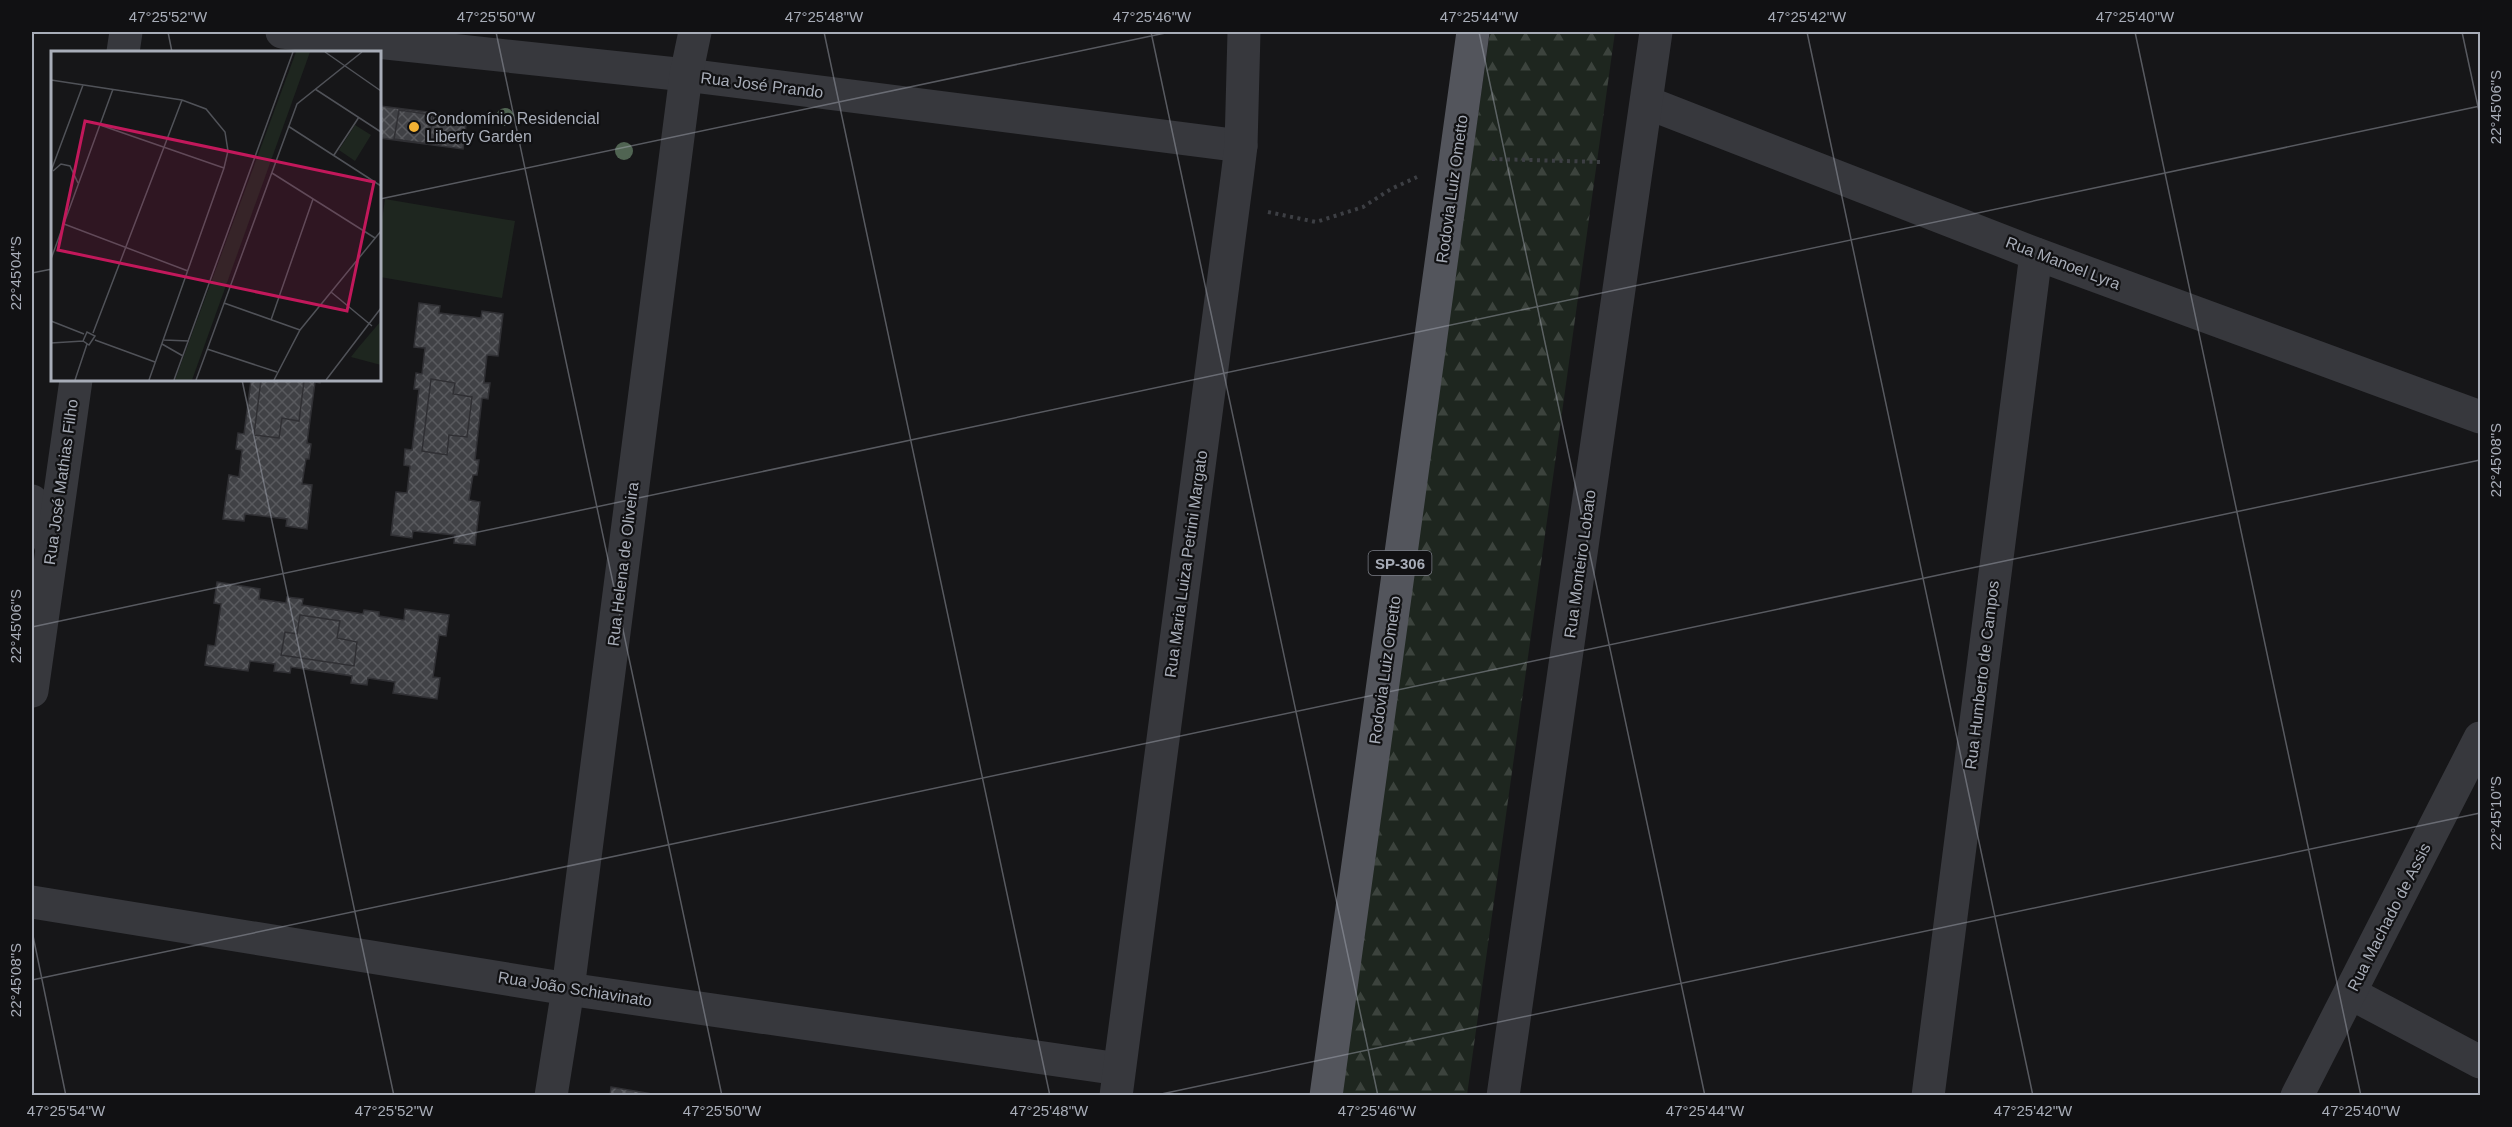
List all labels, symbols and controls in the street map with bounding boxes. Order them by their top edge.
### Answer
text: 47°25'52"W [129,8,208,25]
text: 47°25'50"W [457,8,536,25]
text: 47°25'48"W [785,8,864,25]
text: 47°25'46"W [1113,8,1192,25]
text: 47°25'44"W [1440,8,1519,25]
text: 47°25'42"W [1768,8,1847,25]
text: 47°25'40"W [2096,8,2175,25]
inset map [51,51,381,381]
street label: Rua José Prando [700,69,824,101]
text: 22°45'06"S [2487,70,2504,144]
place label: Condomínio Residencial Liberty Garden [426,110,599,145]
street label: Rodovia Luiz Ometto [1433,114,1471,264]
marker: Condomínio Residencial Liberty Garden [407,120,421,134]
street label: Rua Manoel Lyra [2003,233,2123,293]
text: 22°45'04"S [7,236,24,310]
street label: Rua José Mathias Filho [41,398,81,566]
text: 22°45'08"S [2487,423,2504,497]
street label: Rua Maria Luiza Petrini Margato [1162,449,1210,679]
street label: Rua Helena de Oliveira [604,481,642,647]
street label: Rua Monteiro Lobato [1561,489,1599,639]
road number: SP-306 [1368,551,1432,575]
street label: Rua Humberto de Campos [1962,580,2002,770]
text: 22°45'06"S [7,589,24,663]
street label: Rodovia Luiz Ometto [1366,595,1404,745]
text: 22°45'10"S [2487,776,2504,850]
street label: Rua Machado de Assis [2344,840,2434,994]
text: 22°45'08"S [7,943,24,1017]
street label: Rua João Schiavinato [497,968,653,1010]
text: 47°25'54"W [27,1102,106,1119]
text: 47°25'52"W [355,1102,434,1119]
text: 47°25'50"W [683,1102,762,1119]
text: 47°25'48"W [1010,1102,1089,1119]
text: 47°25'46"W [1338,1102,1417,1119]
text: 47°25'44"W [1666,1102,1745,1119]
text: 47°25'42"W [1994,1102,2073,1119]
text: 47°25'40"W [2322,1102,2401,1119]

